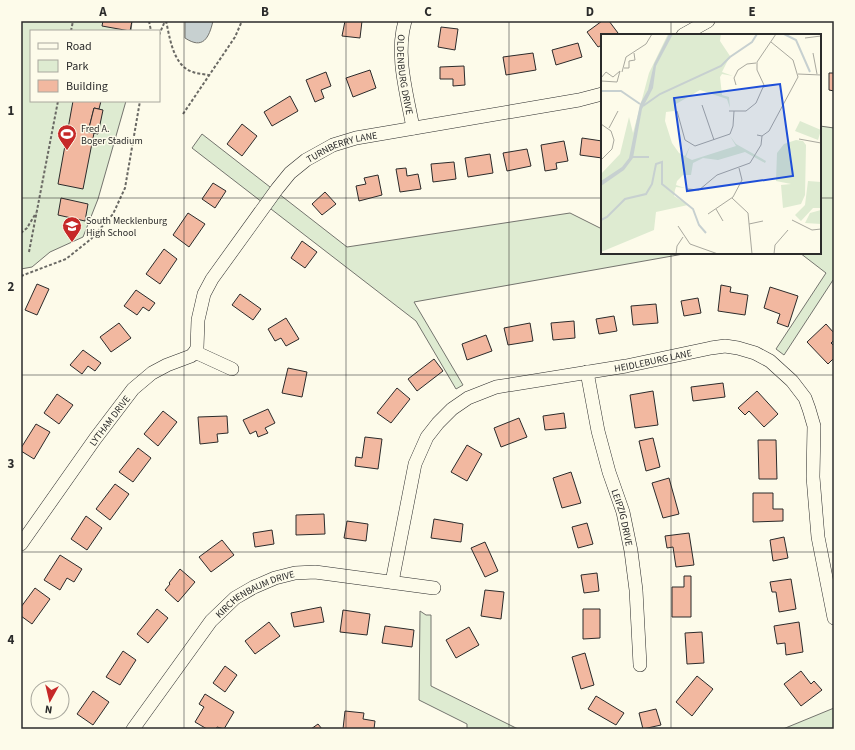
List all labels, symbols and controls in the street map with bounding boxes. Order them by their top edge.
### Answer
text: A [98,3,107,21]
text: B [261,3,269,21]
text: C [424,3,432,21]
text: D [586,3,594,21]
text: E [748,3,756,21]
legend [30,30,160,102]
street label: OLDENBURG DRIVE [393,34,416,116]
inset map [601,34,821,254]
text: Road [66,38,92,55]
text: Park [66,58,88,75]
text: Building [66,78,108,95]
text: 1 [8,102,15,120]
place label: Fred A. Boger Stadium [81,122,143,148]
sports icon: Fred A. Boger Stadium [56,123,78,151]
street label: TURNBERRY LANE [304,128,378,167]
place label: South Mecklenburg High School [86,214,167,240]
school or university icon: South Mecklenburg High School [61,215,83,243]
text: 2 [8,278,15,296]
street label: HEIDLEBURG LANE [613,346,693,376]
street label: LYTHAM DRIVE [86,393,134,449]
text: 3 [8,455,15,473]
street label: LEIPZIG DRIVE [607,487,636,547]
street label: KIRCHENBAUM DRIVE [212,567,296,621]
text: 4 [8,631,15,649]
north arrow [30,680,70,720]
text: N [44,701,53,717]

